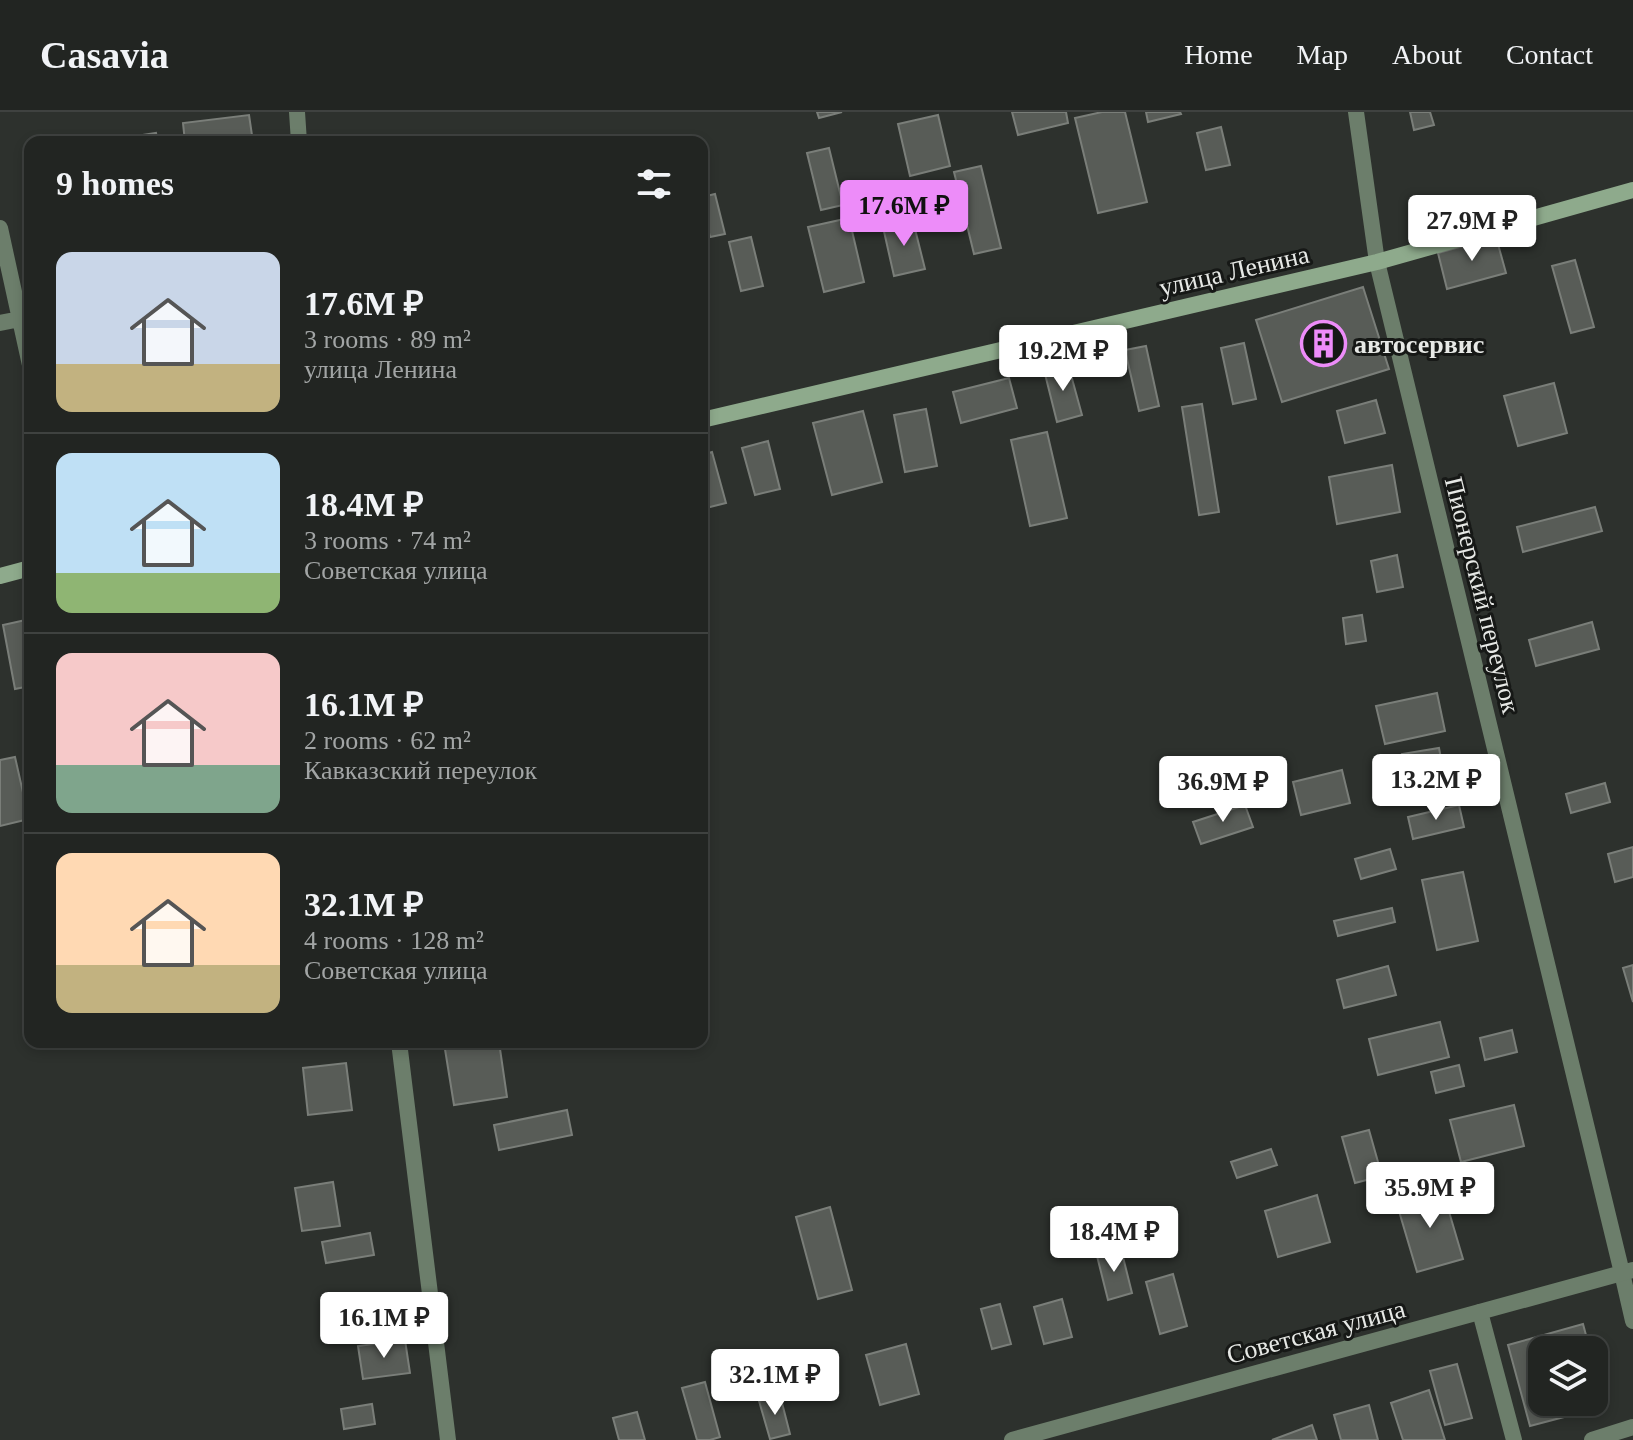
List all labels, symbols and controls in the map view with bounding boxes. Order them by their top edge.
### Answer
text: Casavia [40,34,169,76]
text: Home [1184,39,1253,70]
text: Map [1297,39,1348,70]
text: About [1392,39,1462,70]
text: Contact [1506,39,1593,70]
icon: filters [632,162,676,206]
text: 9 homes [56,165,174,202]
pin: 17.6M ₽ [830,180,978,248]
text: 17.6M ₽ [858,191,950,220]
pin: 27.9M ₽ [1398,195,1546,263]
text: 27.9M ₽ [1426,206,1518,235]
street label: улица Ленина [1156,240,1312,302]
icon: home [120,284,216,380]
text: 17.6M ₽ [304,285,424,322]
building icon: автосервис [1299,320,1347,368]
text: 3 rooms · 89 m² [304,325,471,354]
pin: 19.2M ₽ [989,325,1137,393]
place label: автосервис [1354,330,1484,359]
text: 19.2M ₽ [1017,336,1109,365]
text: улица Ленина [304,355,457,384]
street label: Пионерский переулок [1439,474,1525,716]
icon: home [120,485,216,581]
text: 18.4M ₽ [304,486,424,523]
text: 3 rooms · 74 m² [304,526,471,555]
text: Советская улица [304,556,488,585]
icon: home [120,685,216,781]
text: 16.1M ₽ [304,686,424,723]
text: 2 rooms · 62 m² [304,726,471,755]
pin: 13.2M ₽ [1362,754,1510,822]
text: Кавказский переулок [304,756,537,785]
pin: 36.9M ₽ [1149,756,1297,824]
text: 13.2M ₽ [1390,765,1482,794]
text: 36.9M ₽ [1177,767,1269,796]
icon: home [120,885,216,981]
text: 32.1M ₽ [304,886,424,923]
text: 4 rooms · 128 m² [304,926,484,955]
text: Советская улица [304,956,488,985]
pin: 35.9M ₽ [1356,1162,1504,1230]
text: 35.9M ₽ [1384,1173,1476,1202]
pin: 18.4M ₽ [1040,1206,1188,1274]
text: 18.4M ₽ [1068,1217,1160,1246]
pin: 16.1M ₽ [310,1292,458,1360]
street label: Советская улица [1224,1294,1409,1370]
text: 16.1M ₽ [338,1303,430,1332]
map controls [1528,1336,1608,1416]
button: layers [1528,1336,1608,1416]
pin: 32.1M ₽ [701,1349,849,1417]
text: 32.1M ₽ [729,1360,821,1389]

